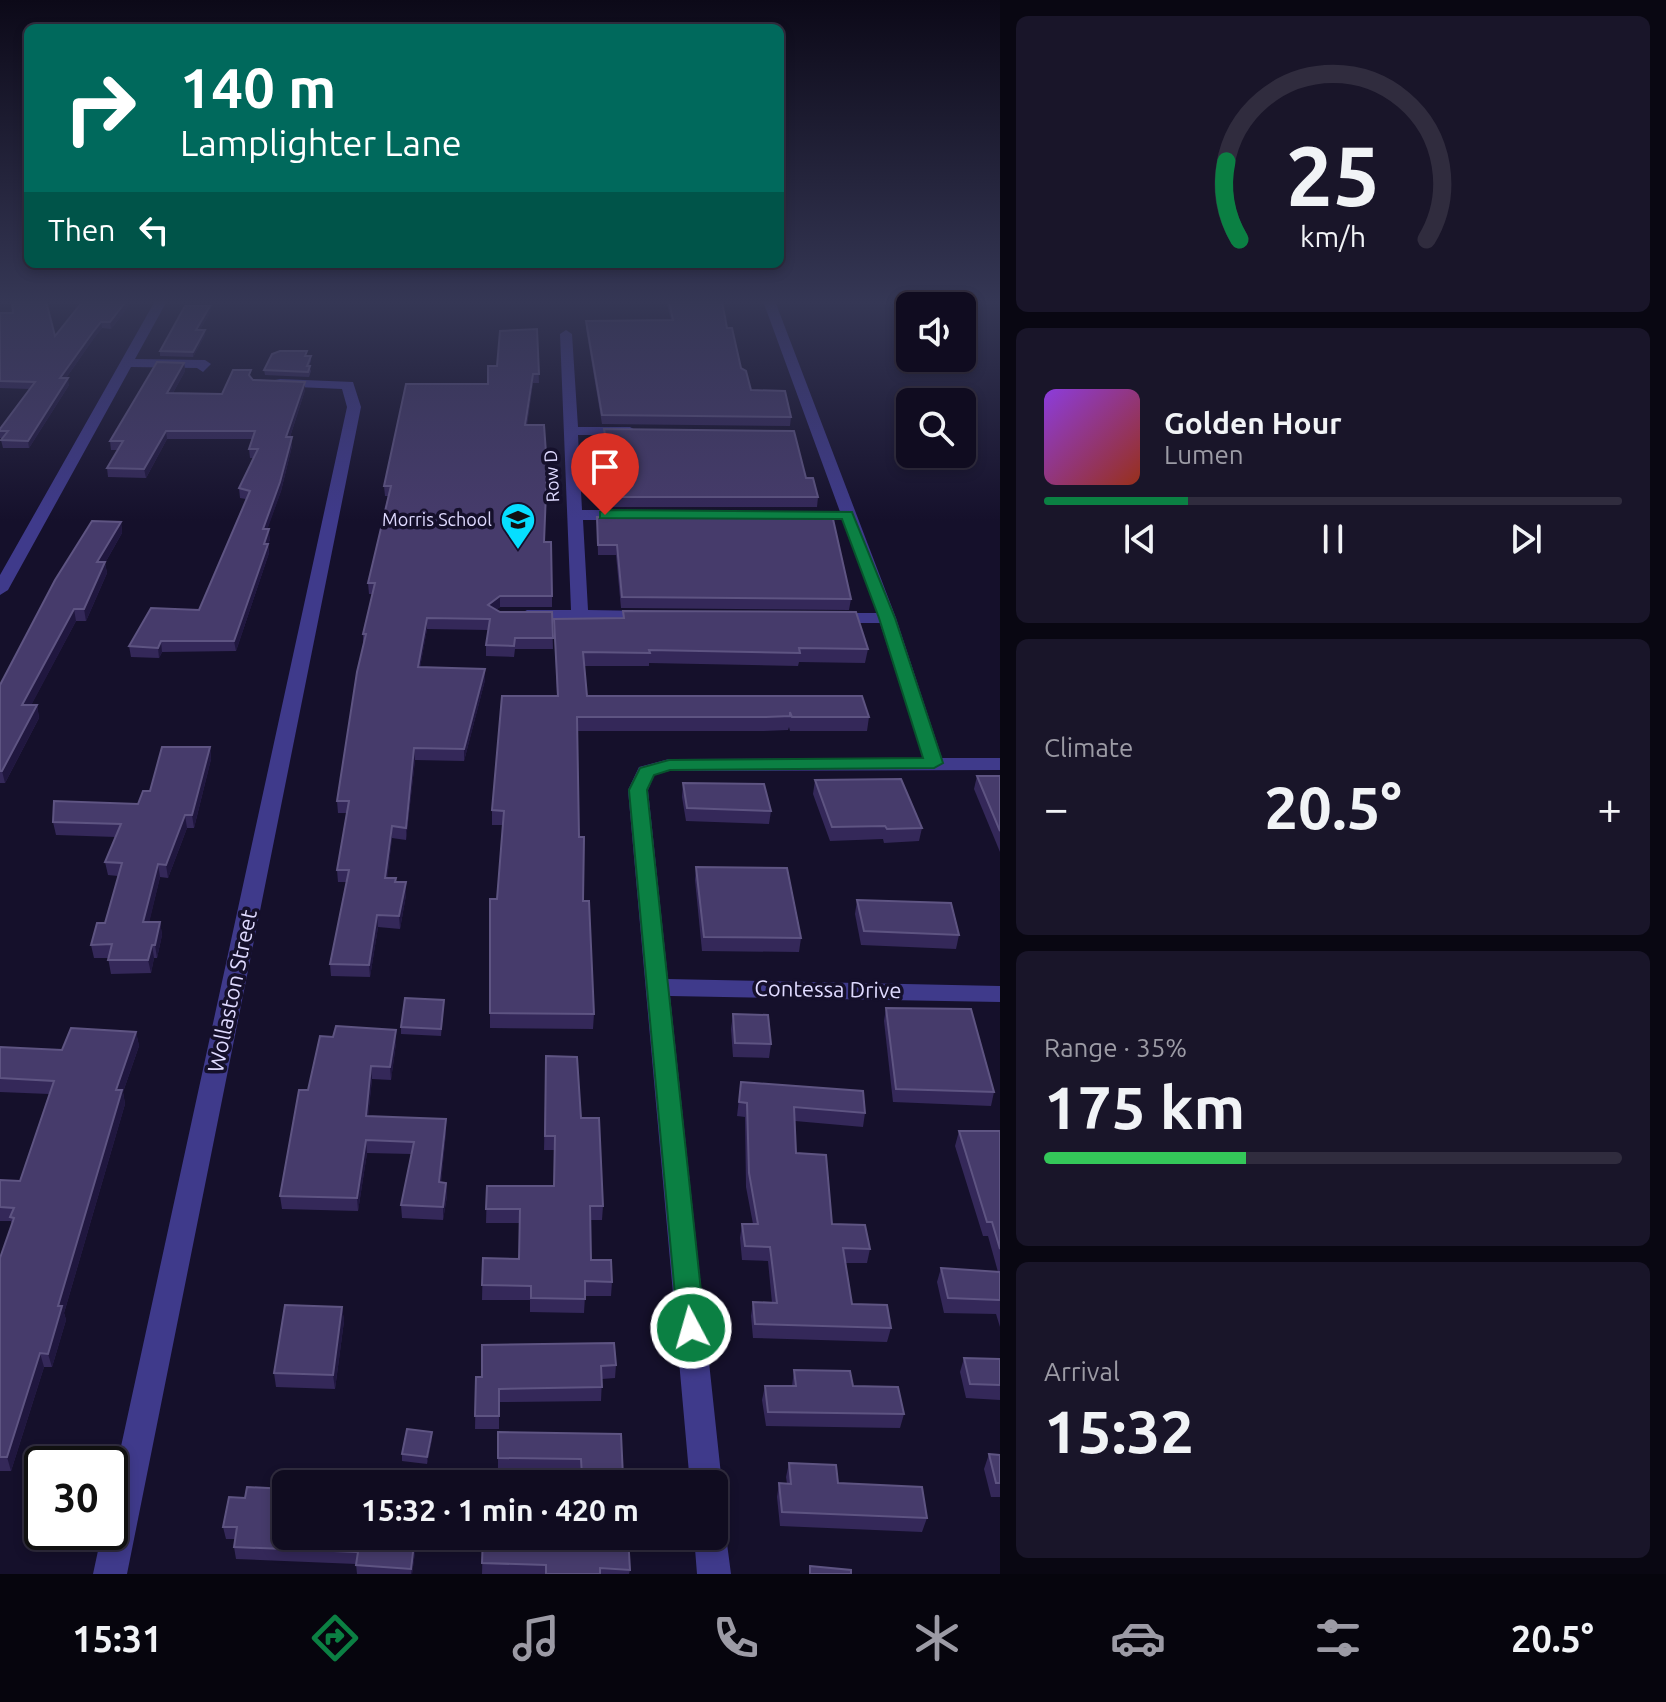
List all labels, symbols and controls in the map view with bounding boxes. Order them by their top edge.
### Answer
icon: right [48,56,152,160]
text: 140 m [180,56,336,119]
text: Lamplighter Lane [180,122,462,163]
text: 25 [1286,127,1380,221]
icon: left [132,208,176,252]
text: Then [48,213,116,247]
text: km/h [1300,220,1366,252]
map controls [896,292,976,468]
button: sound [896,292,976,372]
button: search [896,388,976,468]
text: Golden Hour [1164,406,1342,440]
pin [571,433,639,515]
text: Lumen [1164,440,1244,469]
icon: arrive [583,445,627,489]
street label: Row D [540,449,562,503]
school or university icon: Morris School [499,501,537,551]
place label: Morris School [382,509,492,529]
icon: previous [1118,517,1162,561]
icon: pause [1311,517,1355,561]
icon: next [1504,517,1548,561]
text: Climate [1044,733,1133,762]
text: 20.5° [1264,773,1402,840]
text: − [1044,783,1069,832]
text: + [1597,783,1622,832]
street label: Wollaston Street [202,907,261,1075]
street label: Contessa Drive [754,975,902,1002]
text: Range · 35% [1044,1033,1187,1062]
text: 175 km [1044,1073,1245,1140]
position arrow [649,1286,733,1370]
text: Arrival [1044,1357,1120,1386]
text: 15:32 [1044,1397,1194,1464]
speed limit sign: 30 [24,1446,128,1550]
text: 15:32 · 1 min · 420 m [361,1493,639,1527]
icon: directions [307,1610,363,1666]
icon: music [508,1610,564,1666]
icon: phone [708,1610,764,1666]
icon: climate [909,1610,965,1666]
icon: car [1110,1610,1166,1666]
icon: filters [1310,1610,1366,1666]
text: 15:31 [72,1618,162,1659]
text: 20.5° [1511,1618,1594,1659]

